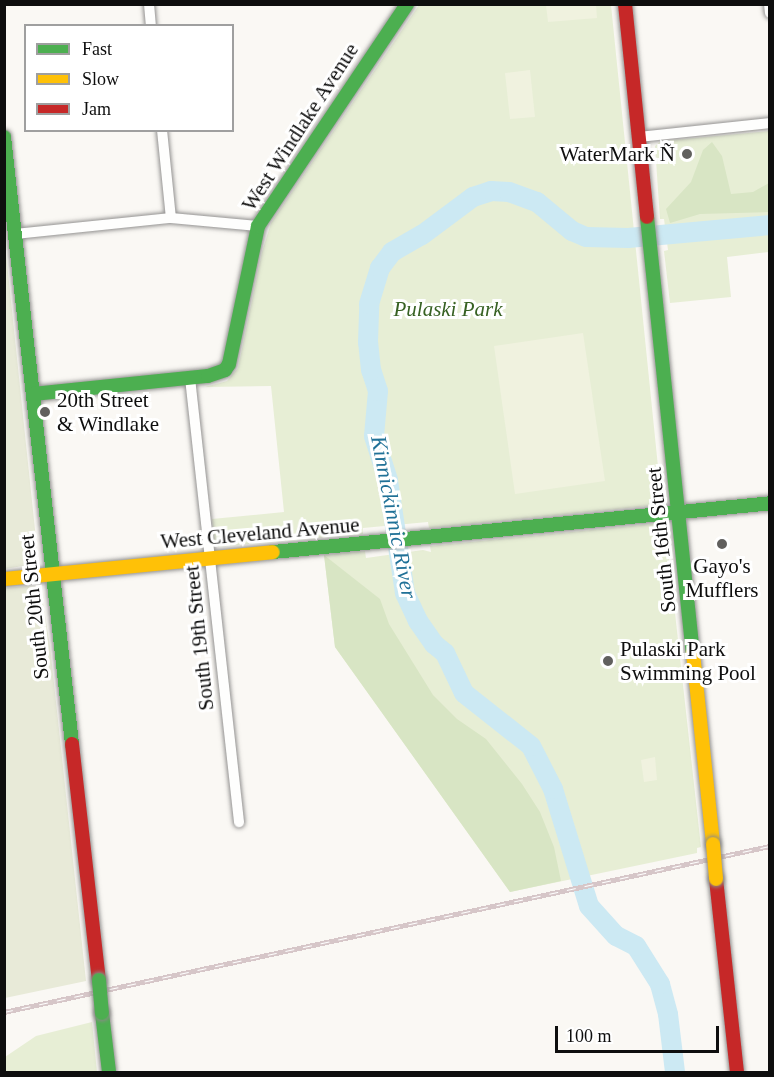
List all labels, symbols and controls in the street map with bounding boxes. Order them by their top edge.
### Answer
legend [24,24,234,132]
street label: West Windlake Avenue [236,38,364,216]
text: Fast [82,39,112,59]
text: Slow [82,69,119,89]
text: Jam [82,99,111,119]
place label: WaterMark Ñ [559,141,675,167]
marker: WaterMark Ñ [680,147,694,161]
park label: Pulaski Park [393,296,503,322]
place label: 20th Street & Windlake [57,387,159,437]
marker: 20th Street & Windlake [38,405,52,419]
water label: Kinnickinnic River [365,433,423,601]
street label: South 16th Street [641,466,681,614]
street label: West Cleveland Avenue [159,512,361,554]
street label: South 20th Street [14,533,54,681]
marker: Gayo's Mufflers [715,537,729,551]
place label: Gayo's Mufflers [685,553,759,603]
street label: South 19th Street [179,564,219,712]
place label: Pulaski Park Swimming Pool [620,636,756,686]
marker: Pulaski Park Swimming Pool [601,654,615,668]
scale bar [558,1014,722,1052]
text: 100 m [566,1026,612,1046]

